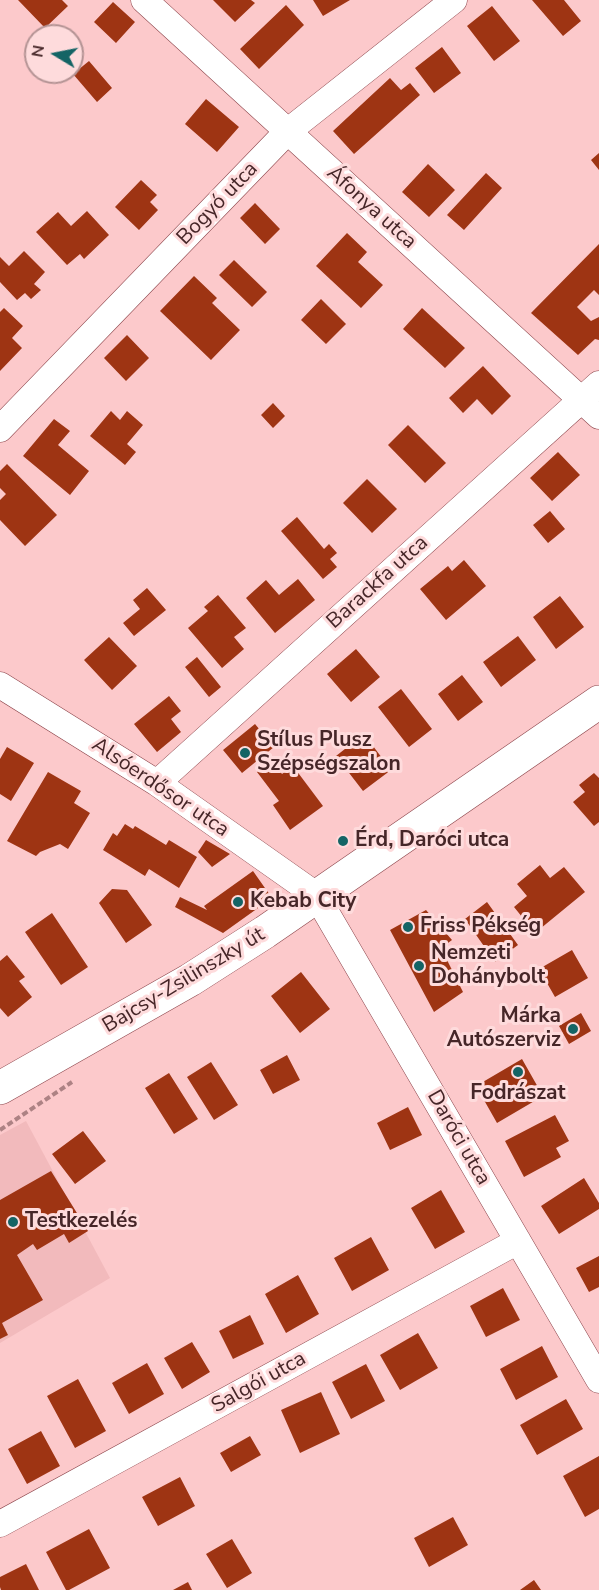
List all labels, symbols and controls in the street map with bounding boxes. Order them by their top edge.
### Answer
north arrow [24,24,84,84]
text: N [26,43,50,59]
street label: Bogyó utca [172,157,264,251]
street label: Áfonya utca [321,161,421,255]
street label: Barackfa utca [322,531,434,635]
place label: Stílus Plusz Szépségszalon [257,728,401,778]
street label: Alsóerdősor utca [87,733,233,843]
marker: Stílus Plusz Szépségszalon [238,746,252,760]
place label: Érd, Daróci utca [355,828,509,854]
marker: Érd, Daróci utca [336,834,350,848]
place label: Kebab City [250,889,356,915]
marker: Kebab City [231,895,245,909]
place label: Friss Pékség [420,914,541,940]
marker: Friss Pékség [401,920,415,934]
street label: Bajcsy-Zsilinszky út [98,923,270,1039]
place label: Nemzeti Dohánybolt [431,941,545,991]
marker: Nemzeti Dohánybolt [412,959,426,973]
place label: Márka Autószerviz [447,1004,561,1054]
marker: Márka Autószerviz [566,1022,580,1036]
marker: Fodrászat [511,1065,525,1079]
place label: Fodrászat [470,1081,566,1107]
street label: Daróci utca [421,1086,495,1190]
place label: Testkezelés [25,1209,138,1235]
marker: Testkezelés [6,1215,20,1229]
street label: Salgói utca [207,1347,311,1419]

